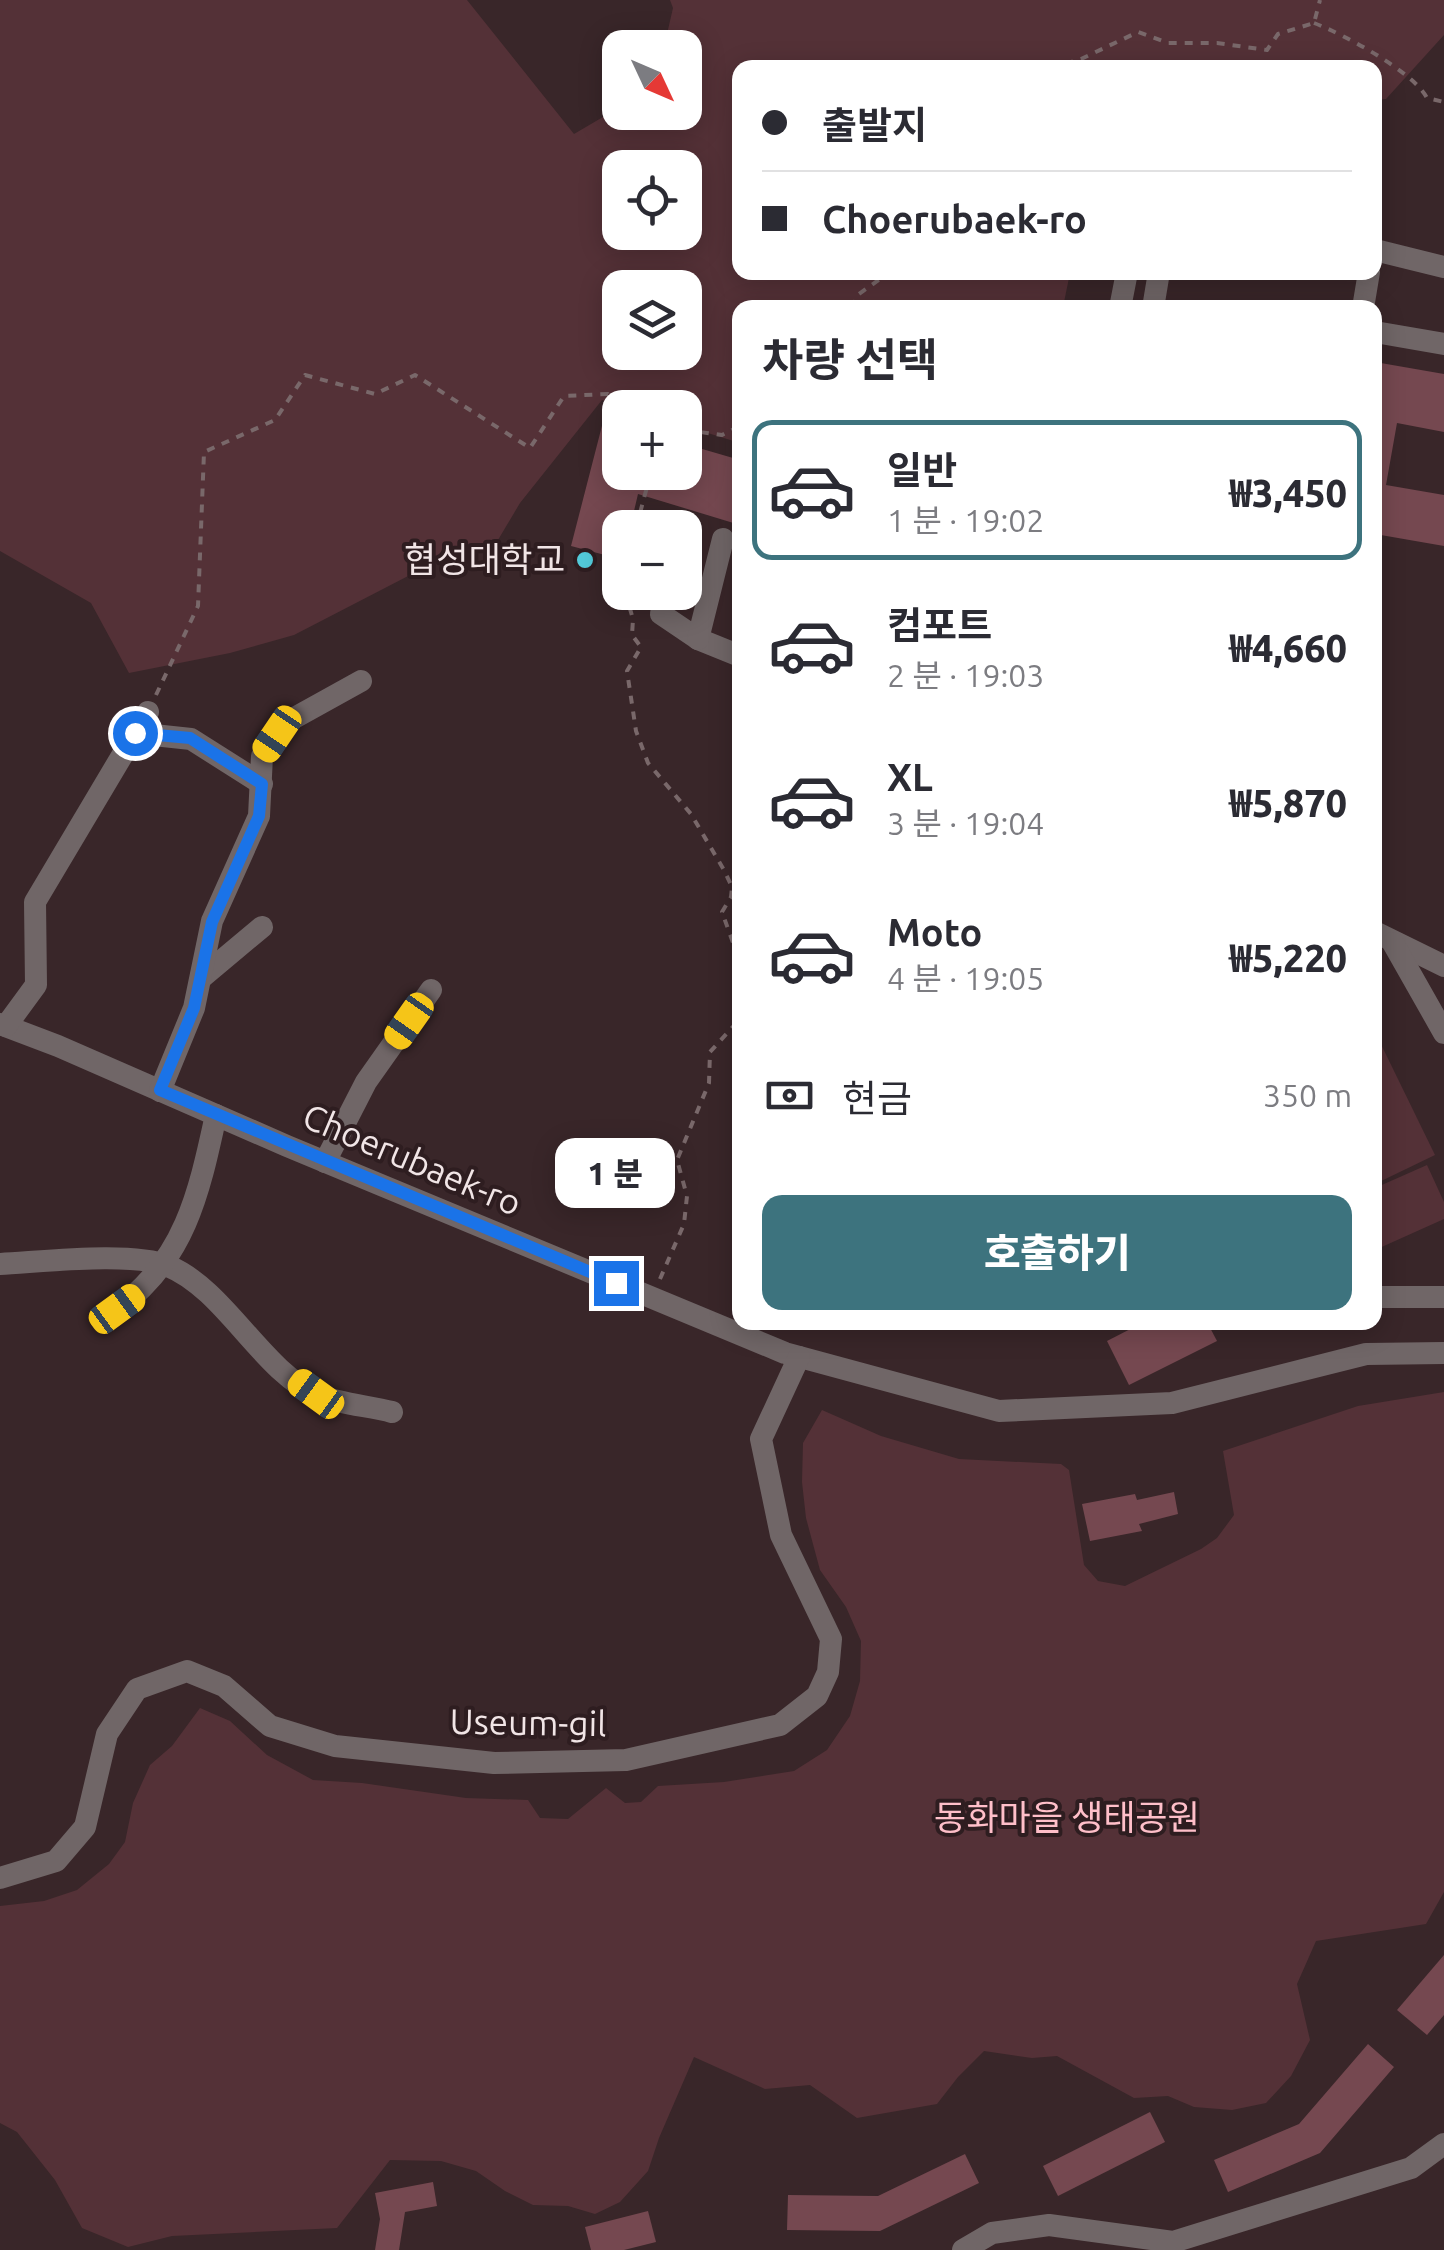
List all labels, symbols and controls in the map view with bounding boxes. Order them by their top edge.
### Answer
north arrow [602,30,702,130]
map controls [602,30,702,610]
text: 출발지 [822,104,927,146]
button: locate [602,150,702,250]
text: Choerubaek-ro [822,198,1087,240]
button: layers [602,270,702,370]
text: 차량 선택 [762,334,938,385]
button: + [602,390,702,490]
icon: car [767,445,857,535]
text: 일반 [887,449,957,491]
text: ₩3,450 [1229,472,1347,514]
text: 1 분 · 19:02 [887,502,1044,538]
button: − [602,510,702,610]
place label: 협성대학교 [404,539,565,579]
marker: 협성대학교 [574,549,596,571]
icon: car [767,600,857,690]
text: 컴포트 [887,604,992,646]
text: ₩4,660 [1229,627,1347,669]
text: 2 분 · 19:03 [887,657,1044,693]
car [248,701,306,767]
route start [113,711,158,756]
icon: car [767,755,857,845]
text: XL [887,756,933,798]
text: ₩5,870 [1229,782,1347,824]
text: 3 분 · 19:04 [887,805,1044,841]
icon: car [767,910,857,1000]
text: Moto [887,911,982,953]
text: ₩5,220 [1229,937,1347,979]
text: 4 분 · 19:05 [887,960,1044,996]
car [380,988,438,1054]
icon: cash [762,1068,817,1123]
text: 현금 [842,1077,912,1119]
text: 350 m [1263,1077,1352,1113]
street label: Choerubaek-ro [297,1095,527,1223]
callout: 1 분 [556,1138,676,1208]
text: 1 분 [587,1155,643,1191]
button: 호출하기 [762,1195,1352,1310]
route end [594,1261,639,1306]
car [84,1279,150,1339]
car [283,1364,349,1424]
street label: Useum-gil [449,1701,607,1743]
park label: 동화마을 생태공원 [934,1797,1200,1837]

